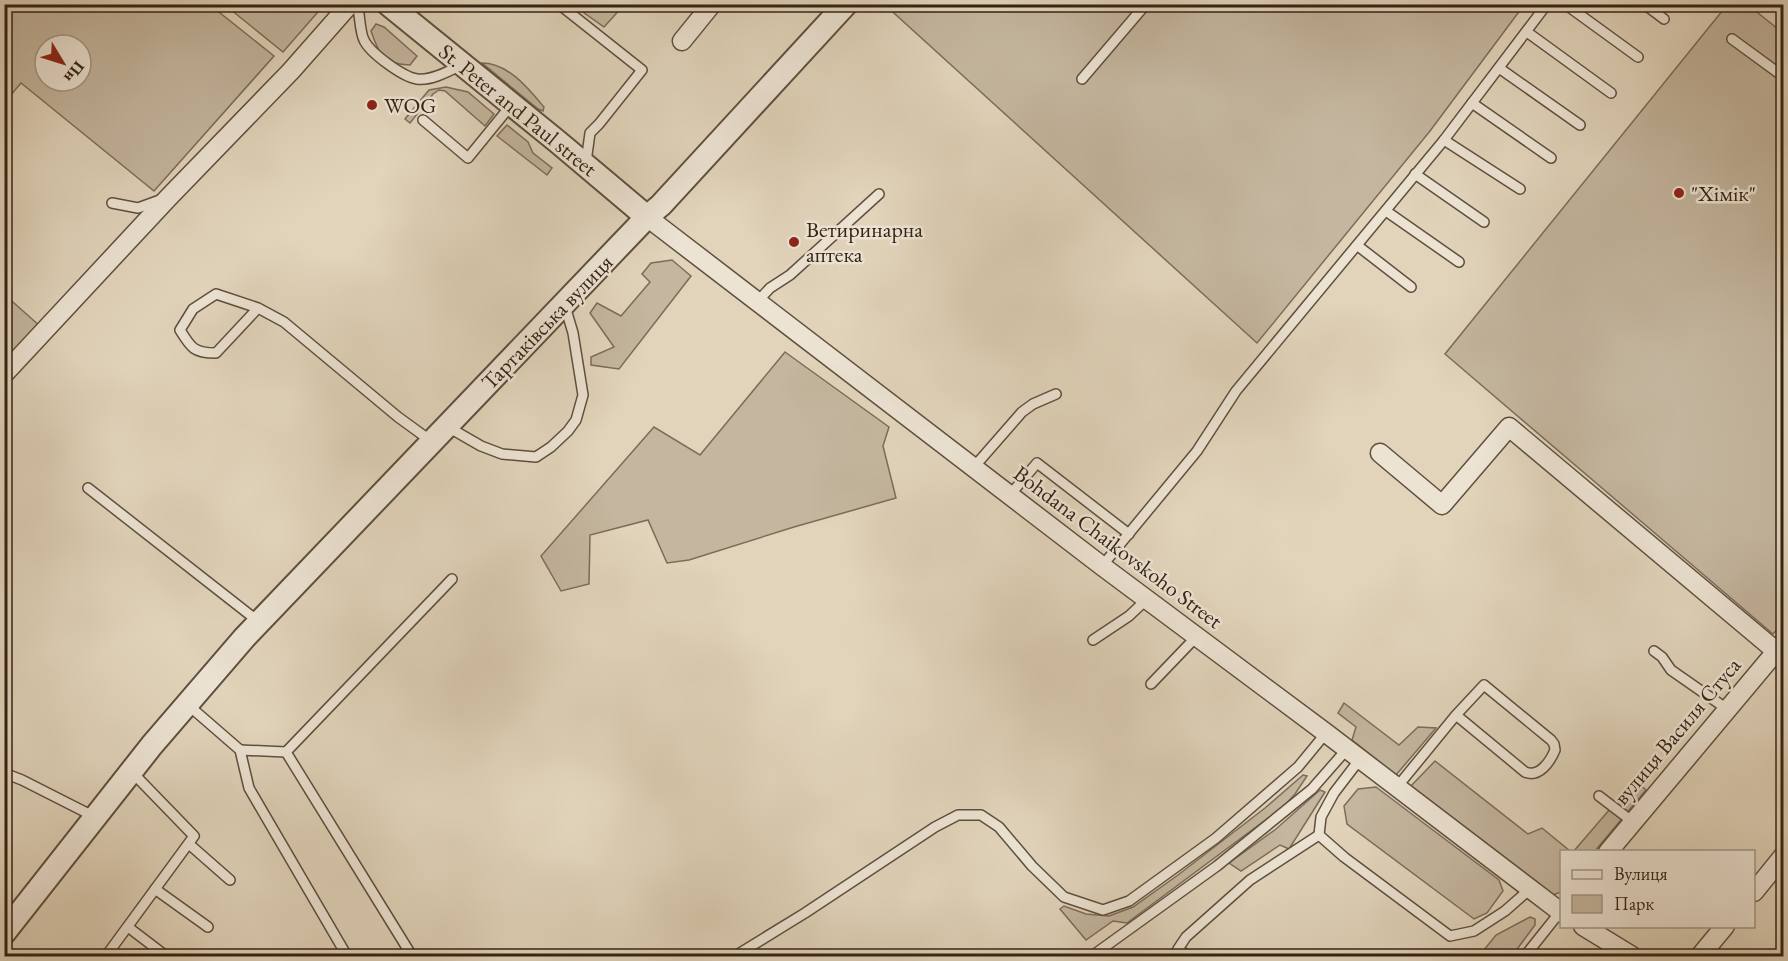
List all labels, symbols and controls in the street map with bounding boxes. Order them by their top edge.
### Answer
north arrow [33,33,93,93]
street label: St. Peter and Paul street [433,37,603,183]
text: Пн [59,57,89,87]
place label: WOG [384,91,436,120]
marker: WOG [365,98,379,112]
place label: "Хімік" [1691,179,1756,208]
marker: "Хімік" [1672,186,1686,200]
place label: Ветиринарна аптека [806,215,923,269]
marker: Ветиринарна аптека [787,235,801,249]
street label: Тартаківська вулиця [475,248,619,396]
street label: Bohdana Chaikovskoho Street [1008,459,1228,635]
street label: вулиця Василя Стуса [1607,651,1747,811]
legend [1560,850,1755,928]
text: Вулиця [1614,862,1667,885]
text: Парк [1614,892,1654,915]

